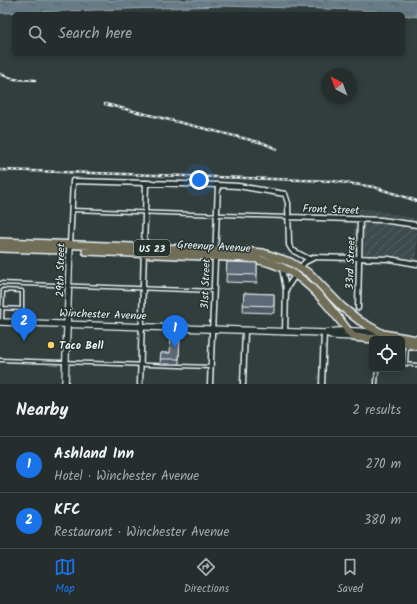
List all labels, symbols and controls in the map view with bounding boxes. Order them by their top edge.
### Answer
search box [12,12,405,56]
text: Search here [58,22,132,46]
icon: search [26,23,48,45]
north arrow [321,68,357,104]
your location [189,170,209,190]
street label: Front Street [302,200,360,220]
street label: 33rd Street [341,235,361,290]
street label: Greenup Avenue [177,236,251,258]
road number: US 23 [134,240,170,256]
street label: 29th Street [52,242,70,297]
street label: 31st Street [196,258,216,310]
street label: Winchester Avenue [59,304,147,326]
pin: 2 [11,308,37,341]
pin: 1 [162,315,188,348]
map controls [369,336,405,372]
button: locate [369,336,405,372]
place label: Taco Bell [59,337,103,355]
marker: Taco Bell [46,340,56,350]
text: Nearby [16,397,68,424]
text: 2 results [353,400,401,421]
text: Ashland Inn [54,442,134,466]
text: 1 [27,454,31,475]
text: 270 m [365,454,401,475]
text: Hotel · Winchester Avenue [54,466,199,487]
text: KFC [54,498,80,522]
text: 2 [25,510,33,531]
text: 380 m [364,510,401,531]
text: Restaurant · Winchester Avenue [54,522,229,543]
tab: Map [54,556,76,598]
tab: Directions [184,556,229,598]
tab: Saved [337,556,363,598]

